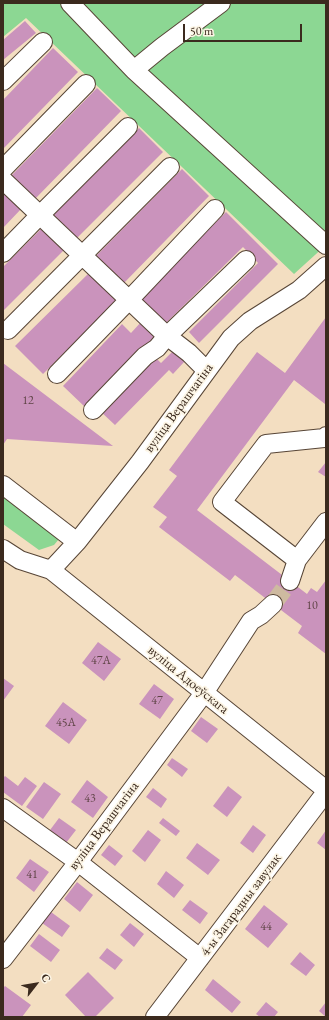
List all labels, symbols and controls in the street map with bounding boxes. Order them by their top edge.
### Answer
scale bar [185,16,304,42]
text: 50 m [190,23,213,39]
street label: вуліца Верашчагіна [141,360,217,456]
house number: 12 [22,394,34,408]
house number: 10 [306,599,318,613]
street label: вуліца Адоеўскага [144,642,232,718]
house number: 47А [91,654,111,668]
house number: 47 [151,694,163,708]
house number: 45А [56,716,76,730]
street label: вуліца Верашчагіна [65,778,143,874]
house number: 43 [84,792,96,806]
street label: 4-ы Загарадны завулак [197,850,285,960]
house number: 41 [26,868,38,882]
house number: 44 [260,920,272,934]
north arrow [16,964,56,1004]
text: С [38,971,54,985]

